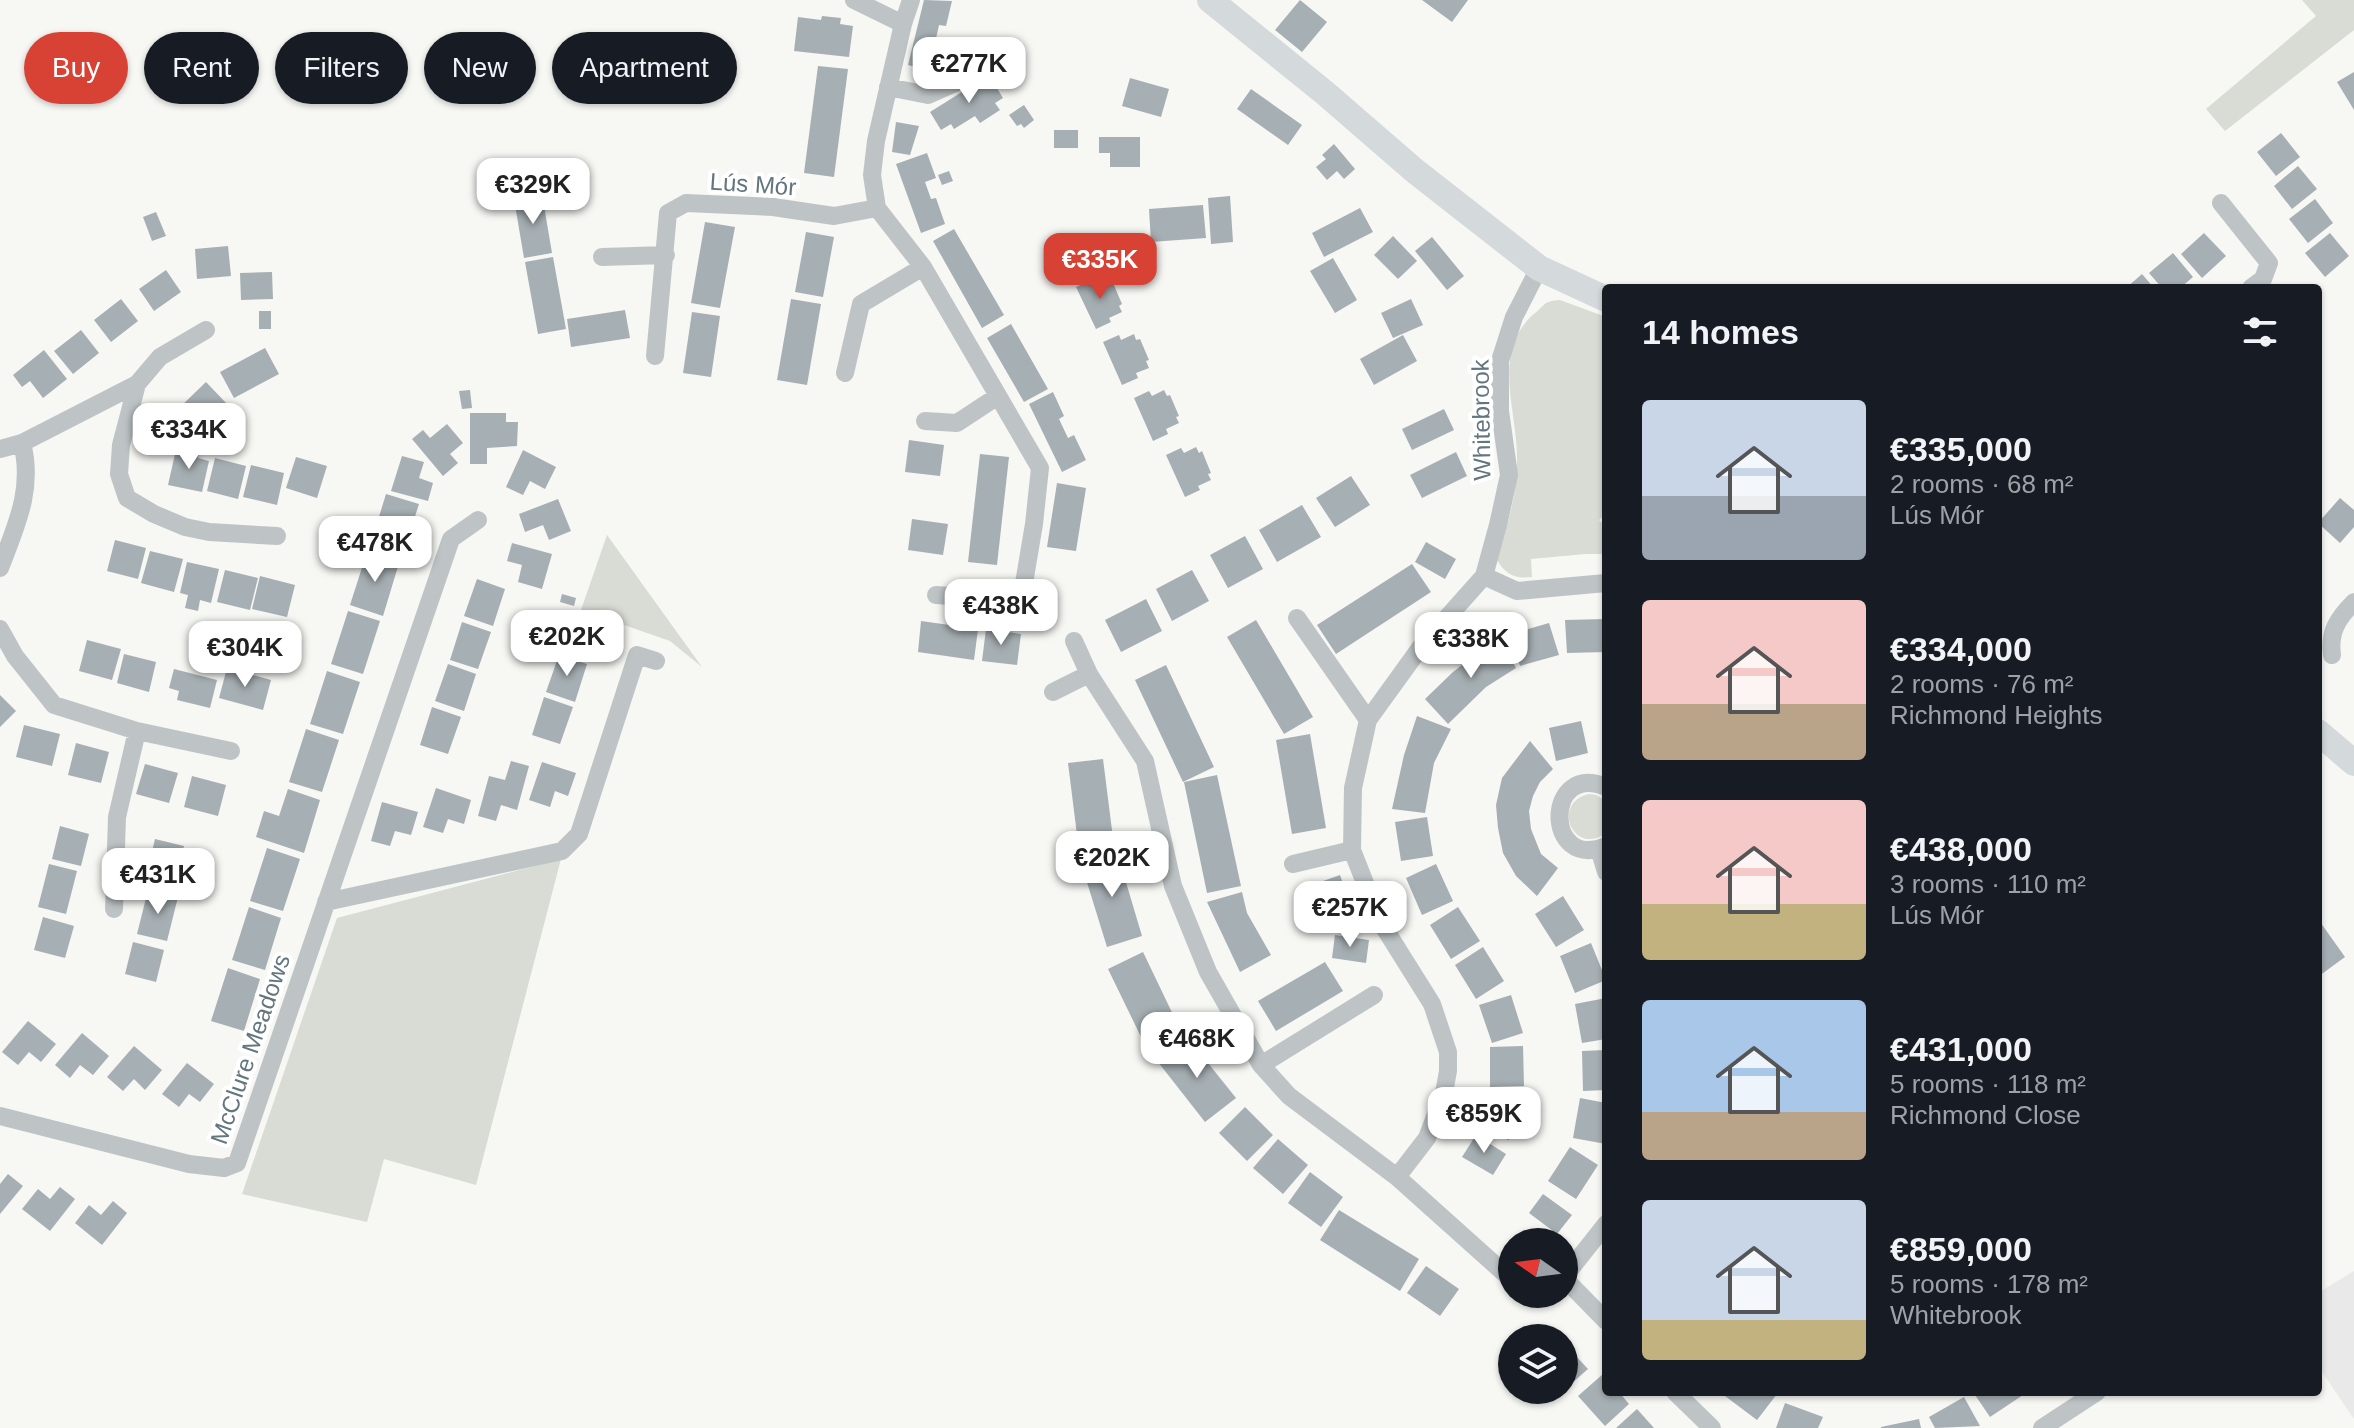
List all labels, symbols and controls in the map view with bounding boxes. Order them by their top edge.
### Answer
chip: Buy [24,32,128,104]
chip: Rent [144,32,259,104]
chip: Filters [275,32,408,104]
chip: New [424,32,536,104]
chip: Apartment [552,32,737,104]
pin: €277K [913,37,1025,105]
text: €277K [931,48,1007,78]
pin: €329K [477,158,589,226]
street label: Lús Mór [709,168,797,200]
text: €329K [495,169,571,199]
pin: €335K [1044,233,1156,301]
text: €335K [1062,244,1138,274]
icon: filters [2238,310,2282,354]
text: 14 homes [1642,313,1799,351]
street label: Whitebrook [1466,358,1496,481]
pin: €334K [133,403,245,471]
text: €334K [151,414,227,444]
text: €335,000 [1890,430,2032,468]
icon: home [1706,432,1802,528]
text: 2 rooms · 68 m² [1890,469,2074,499]
text: Lús Mór [1890,500,1984,530]
pin: €478K [319,516,431,584]
text: €478K [337,527,413,557]
pin: €438K [945,579,1057,647]
text: €438K [963,590,1039,620]
pin: €202K [511,610,623,678]
pin: €338K [1415,612,1527,680]
pin: €304K [189,621,301,689]
text: €202K [529,621,605,651]
text: €338K [1433,623,1509,653]
text: €334,000 [1890,630,2032,668]
text: €304K [207,632,283,662]
icon: home [1706,632,1802,728]
text: 2 rooms · 76 m² [1890,669,2074,699]
text: Richmond Heights [1890,700,2102,730]
text: €438,000 [1890,830,2032,868]
pin: €202K [1056,831,1168,899]
icon: home [1706,832,1802,928]
text: €202K [1074,842,1150,872]
pin: €431K [102,848,214,916]
text: €431K [120,859,196,889]
text: 3 rooms · 110 m² [1890,869,2086,899]
pin: €257K [1294,881,1406,949]
text: €257K [1312,892,1388,922]
text: Lús Mór [1890,900,1984,930]
street label: McClure Meadows [205,951,295,1147]
pin: €468K [1141,1012,1253,1080]
text: €468K [1159,1023,1235,1053]
text: €431,000 [1890,1030,2032,1068]
icon: home [1706,1032,1802,1128]
text: 5 rooms · 118 m² [1890,1069,2086,1099]
pin: €859K [1428,1087,1540,1155]
text: €859K [1446,1098,1522,1128]
text: Richmond Close [1890,1100,2081,1130]
north arrow [1498,1228,1578,1308]
map controls [1498,1228,1578,1404]
text: €859,000 [1890,1230,2032,1268]
icon: home [1706,1232,1802,1328]
text: 5 rooms · 178 m² [1890,1269,2088,1299]
text: Whitebrook [1890,1300,2022,1330]
button: layers [1498,1324,1578,1404]

